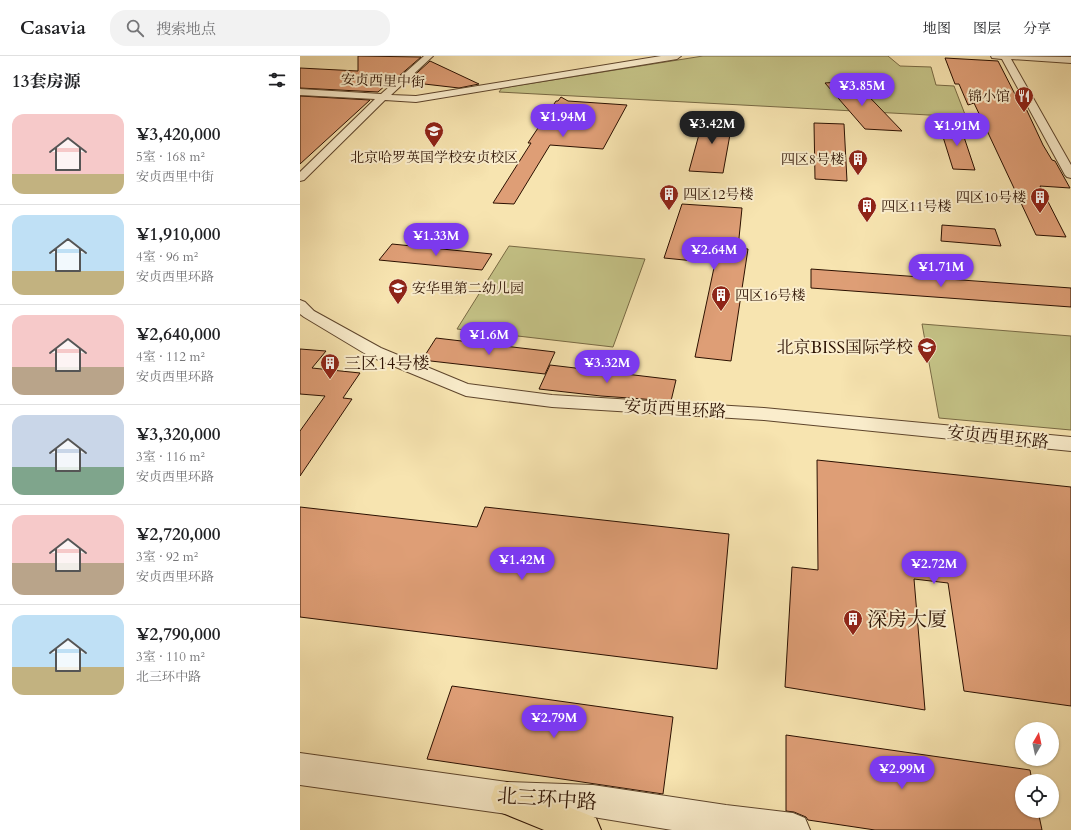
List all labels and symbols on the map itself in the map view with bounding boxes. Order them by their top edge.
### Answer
street label: 安贞西里中街 [341,70,425,92]
pin: ¥3.85M [829,73,895,107]
restaurant icon: 锦小馆 [1013,85,1035,113]
place label: 锦小馆 [968,87,1010,106]
pin: ¥1.94M [530,104,596,138]
pin: ¥3.42M [679,111,745,145]
pin: ¥1.91M [924,113,990,147]
school or university icon: 北京哈罗英国学校安贞校区 [423,120,445,148]
place label: 北京哈罗英国学校安贞校区 [350,148,518,167]
building icon: 四区8号楼 [847,148,869,176]
place label: 四区8号楼 [781,150,844,169]
building icon: 四区12号楼 [658,183,680,211]
place label: 四区12号楼 [683,185,753,204]
building icon: 四区10号楼 [1029,186,1051,214]
place label: 四区10号楼 [956,188,1026,207]
building icon: 四区11号楼 [856,195,878,223]
place label: 四区11号楼 [881,197,951,216]
pin: ¥1.33M [403,223,469,257]
pin: ¥2.64M [681,237,747,271]
pin: ¥1.71M [908,254,974,288]
school or university icon: 安华里第二幼儿园 [387,277,409,305]
place label: 安华里第二幼儿园 [412,279,524,298]
building icon: 四区16号楼 [710,284,732,312]
place label: 四区16号楼 [735,286,805,305]
pin: ¥1.6M [461,322,517,356]
place label: 北京BISS国际学校 [777,336,913,359]
school or university icon: 北京BISS国际学校 [916,336,938,364]
pin: ¥3.32M [574,350,640,384]
building icon: 三区14号楼 [319,352,341,380]
place label: 三区14号楼 [344,352,429,375]
street label: 安贞西里环路 [623,395,727,423]
street label: 安贞西里环路 [946,420,1050,454]
pin: ¥1.42M [489,547,555,581]
pin: ¥2.72M [901,551,967,585]
place label: 深房大厦 [867,606,947,633]
building icon: 深房大厦 [842,608,864,636]
pin: ¥2.79M [521,705,587,739]
north arrow [1015,722,1059,766]
pin: ¥2.99M [869,756,935,790]
street label: 北三环中路 [496,782,598,816]

